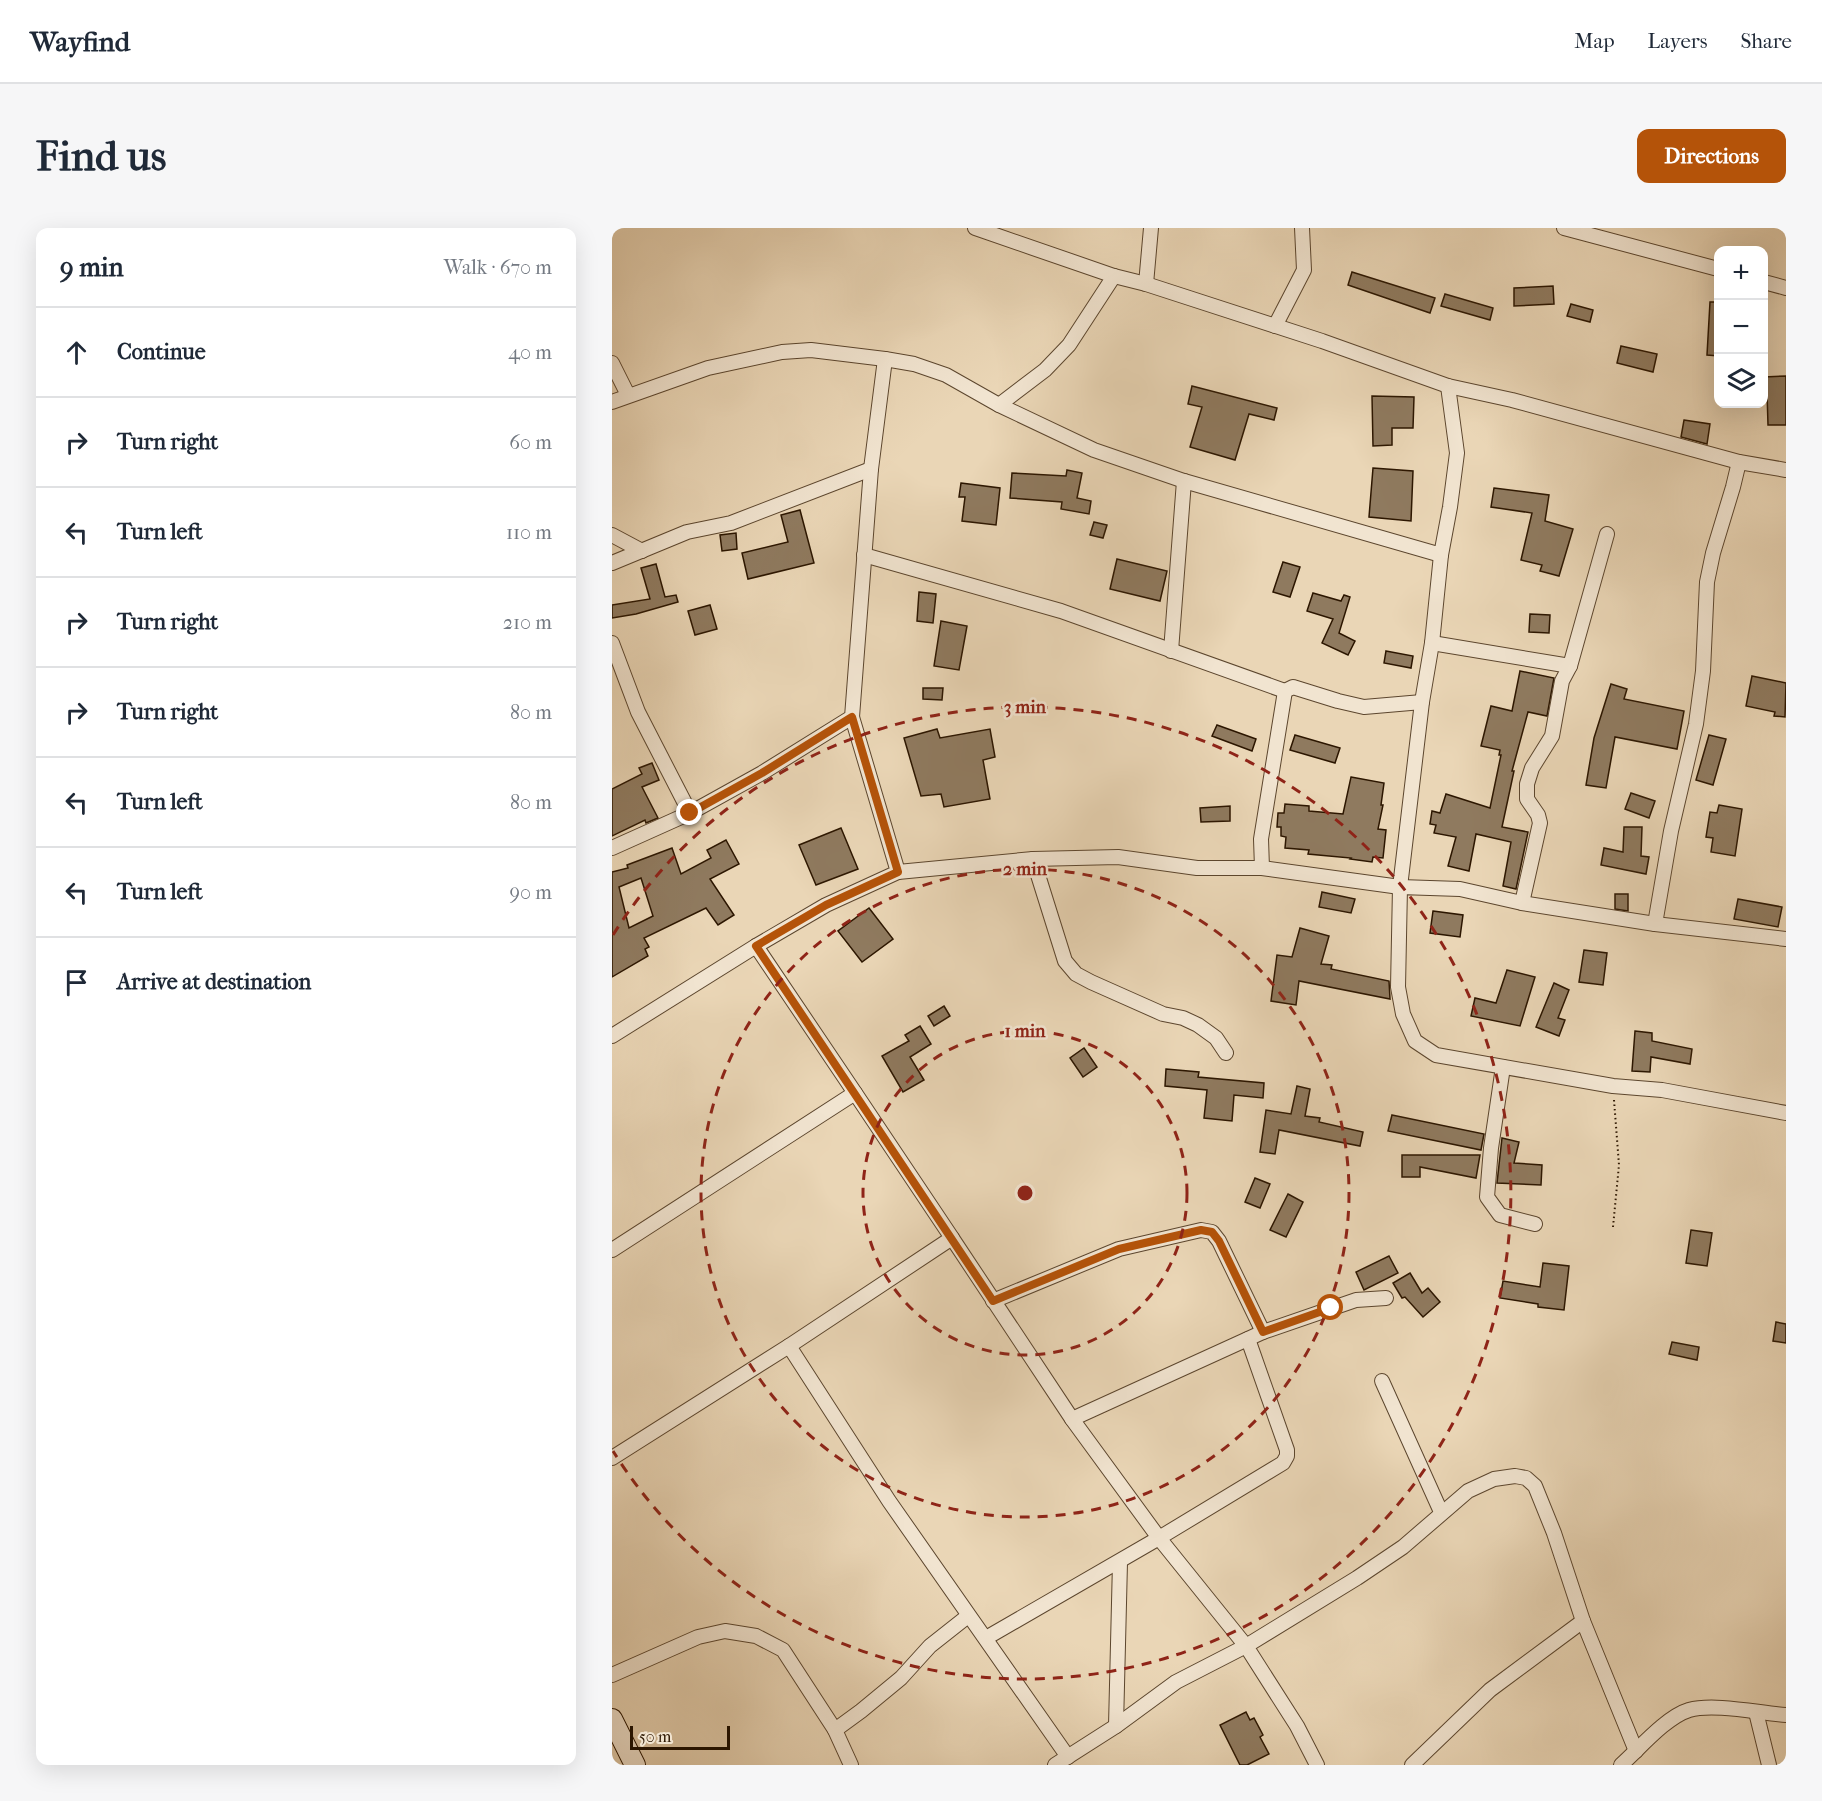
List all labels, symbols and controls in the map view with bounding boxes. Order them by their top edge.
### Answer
text: Wayfind [30,25,130,58]
text: Map [1574,29,1615,53]
text: Layers [1648,29,1707,53]
text: Share [1740,29,1792,53]
button: Directions [1637,129,1786,183]
text: Find us [36,132,166,181]
map controls [1714,246,1768,408]
button: + [1714,246,1768,300]
text: 9 min [60,252,124,283]
text: Walk · 670 m [444,256,552,279]
button: − [1714,300,1768,354]
icon: ahead [60,336,93,369]
text: Continue [117,339,206,365]
text: 40 m [508,341,552,364]
button: layers [1714,354,1768,408]
icon: right [60,426,93,459]
text: Turn right [117,429,218,455]
text: 60 m [509,431,552,454]
icon: left [60,516,93,549]
text: Turn left [117,519,203,545]
text: 110 m [506,521,552,544]
icon: right [60,606,93,639]
text: Turn right [117,609,218,635]
text: 210 m [503,611,552,634]
icon: right [60,696,93,729]
text: 3 min [1004,697,1047,718]
text: Turn right [117,699,218,725]
text: 80 m [510,701,552,724]
icon: left [60,786,93,819]
text: Turn left [117,789,203,815]
text: 80 m [510,791,552,814]
route end [676,799,702,825]
text: 2 min [1003,859,1047,880]
icon: left [60,876,93,909]
text: Turn left [117,879,203,905]
text: 90 m [510,881,552,904]
icon: arrive [60,966,93,999]
text: Arrive at destination [117,969,311,995]
text: 1 min [1004,1021,1046,1042]
centre of rings [1015,1183,1035,1203]
route start [1317,1294,1343,1320]
scale bar [630,1723,730,1750]
text: 50 m [639,1727,671,1746]

